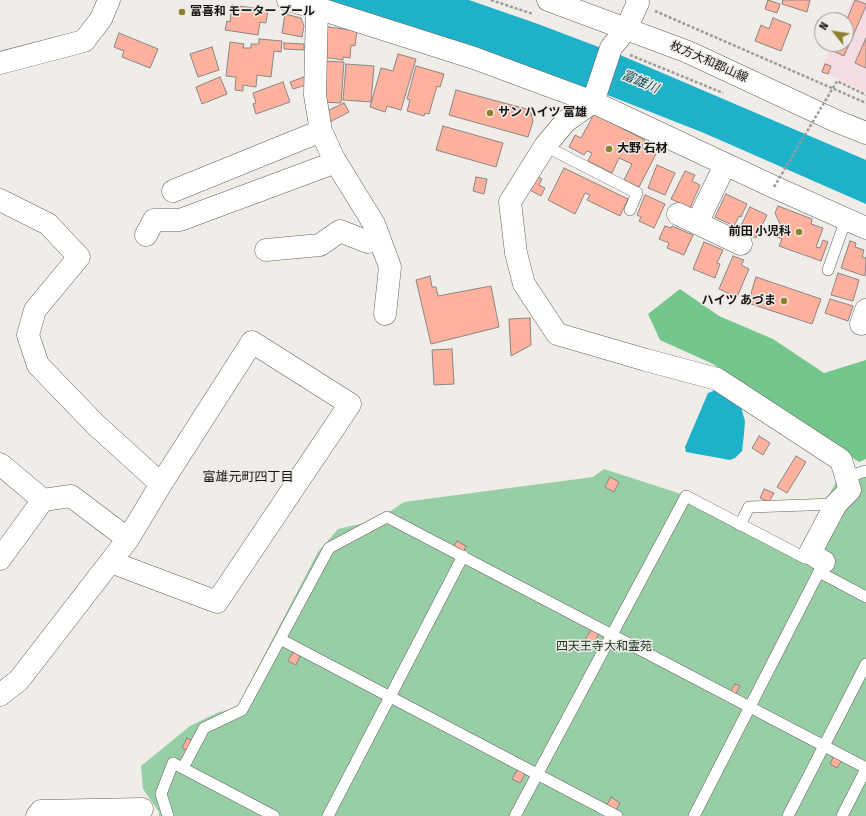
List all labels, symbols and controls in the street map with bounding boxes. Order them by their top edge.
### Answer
place label: 富喜和 モーター プール [190,5,315,19]
marker: 富喜和 モーター プール [177,7,187,17]
north arrow [814,12,854,52]
text: N [817,20,831,32]
street label: 枚方大和郡山線 [668,38,750,86]
water label: 富雄川 [619,67,661,97]
place label: サン ハイツ 富雄 [498,106,587,120]
marker: サン ハイツ 富雄 [485,108,495,118]
place label: 大野 石材 [617,142,667,156]
marker: 大野 石材 [604,144,614,154]
place label: 前田 小児科 [729,225,791,239]
marker: 前田 小児科 [794,227,804,237]
place label: ハイツ あづま [702,294,776,308]
marker: ハイツ あづま [779,296,789,306]
district label: 富雄元町四丁目 [203,469,293,485]
park label: 四天王寺大和霊苑 [556,640,652,654]

